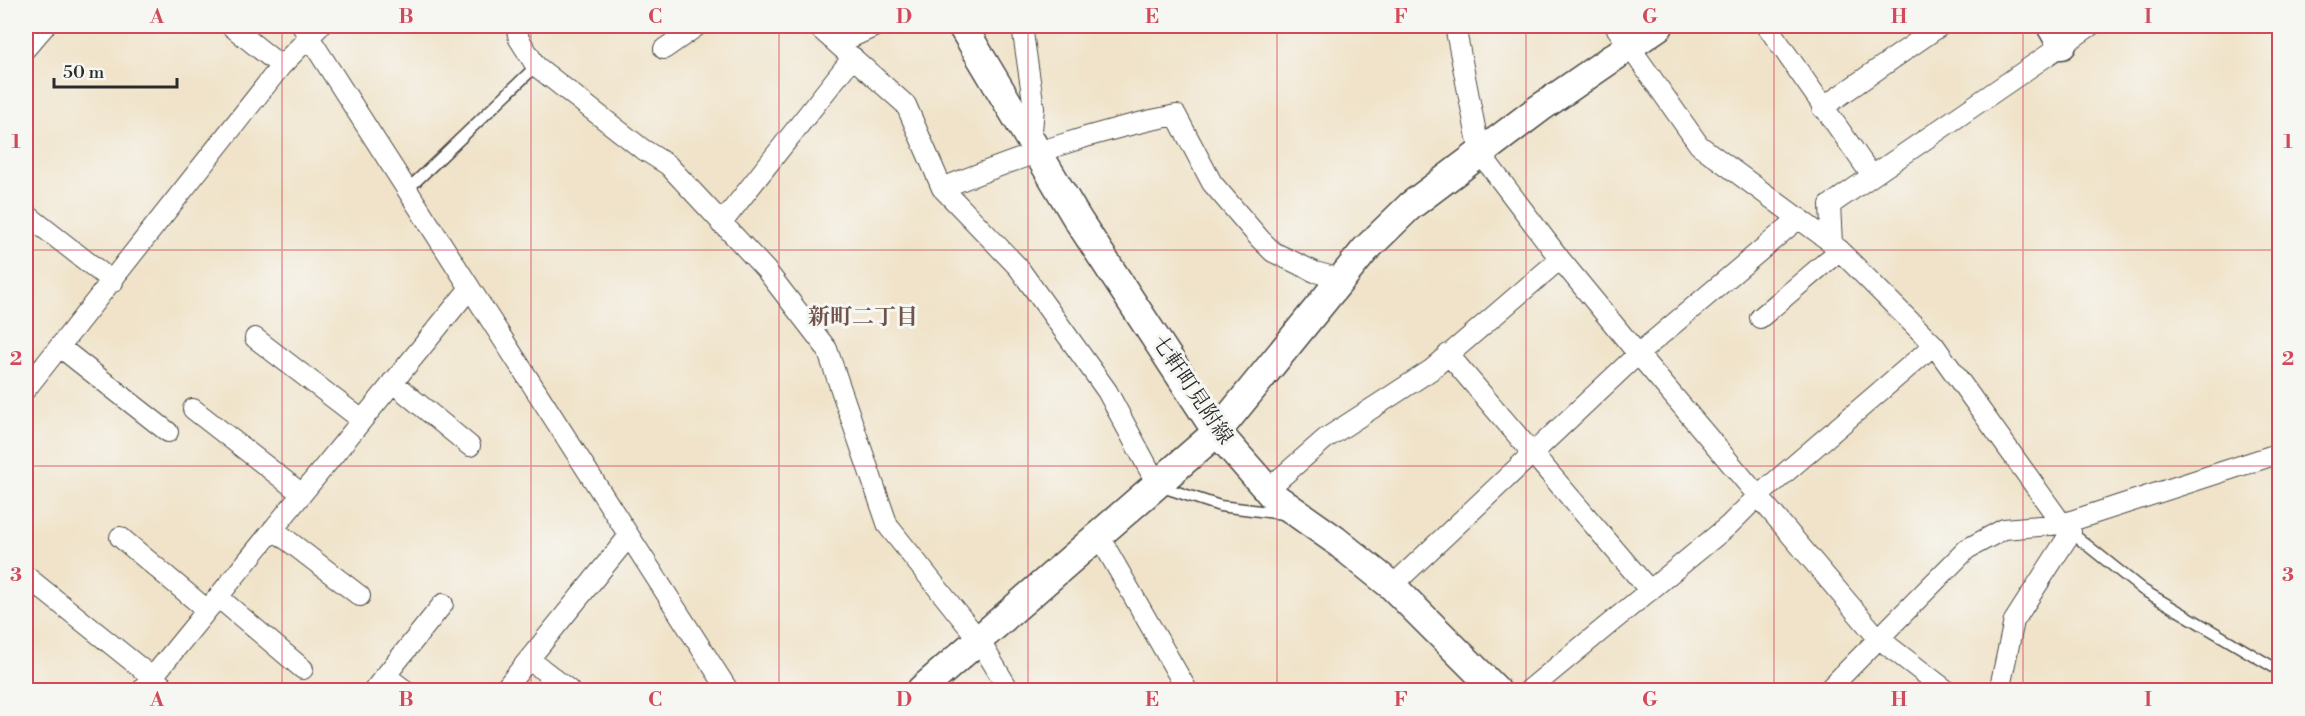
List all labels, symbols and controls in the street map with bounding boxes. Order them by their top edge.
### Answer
text: A [149,5,165,30]
text: B [398,5,414,30]
text: C [648,5,662,30]
text: D [896,5,912,30]
text: E [1145,5,1159,30]
text: F [1394,5,1408,30]
text: G [1642,5,1658,30]
text: H [1891,5,1908,30]
text: I [2144,5,2152,30]
scale bar [54,51,177,89]
text: 50 m [63,61,105,84]
text: 1 [11,130,21,155]
text: 1 [2283,130,2293,155]
district label: 新町二丁目 [808,304,918,331]
street label: 七軒町見附線 [1146,331,1238,449]
text: 2 [10,347,22,372]
text: 2 [2282,347,2294,372]
text: 3 [10,563,22,588]
text: 3 [2282,563,2294,588]
text: A [149,688,165,713]
text: B [398,688,414,713]
text: C [648,688,662,713]
text: D [896,688,912,713]
text: E [1145,688,1159,713]
text: F [1394,688,1408,713]
text: G [1642,688,1658,713]
text: H [1891,688,1908,713]
text: I [2144,688,2152,713]

